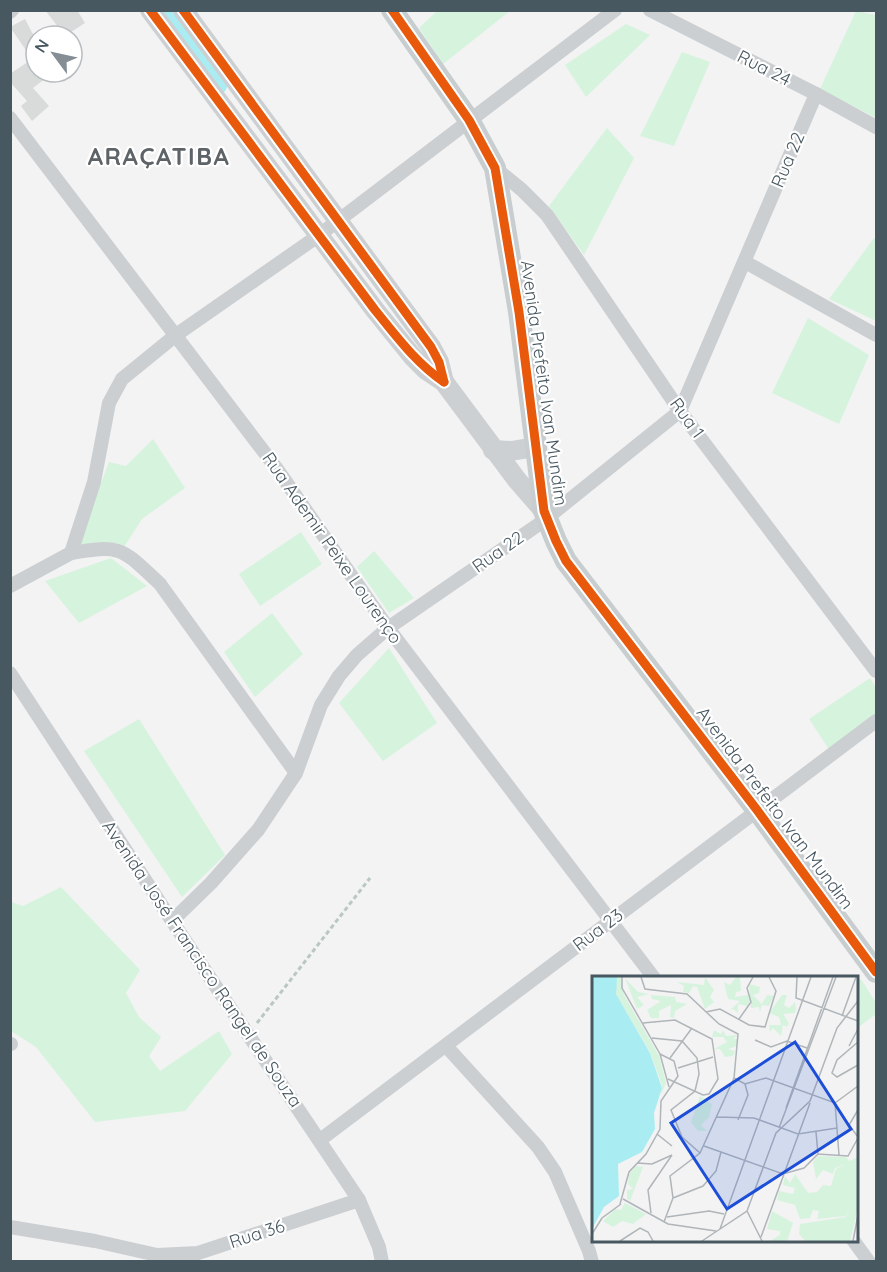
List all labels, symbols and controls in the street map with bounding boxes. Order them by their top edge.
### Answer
north arrow [24,24,84,84]
text: N [30,35,53,56]
street label: Rua 24 [734,44,795,91]
street label: Rua 22 [766,129,809,191]
district label: ARAÇATIBA [88,141,230,171]
street label: Avenida Prefeito Ivan Mundim [516,259,573,507]
street label: Rua 1 [665,393,710,443]
street label: Rua Ademir Peixe Lourenço [257,447,407,648]
street label: Rua 22 [467,526,528,578]
street label: Avenida Prefeito Ivan Mundim [692,702,859,914]
street label: Avenida José Francisco Rangel de Souza [97,816,307,1112]
street label: Rua 23 [568,903,628,956]
inset map [592,976,857,1242]
street label: Rua 36 [226,1214,288,1253]

